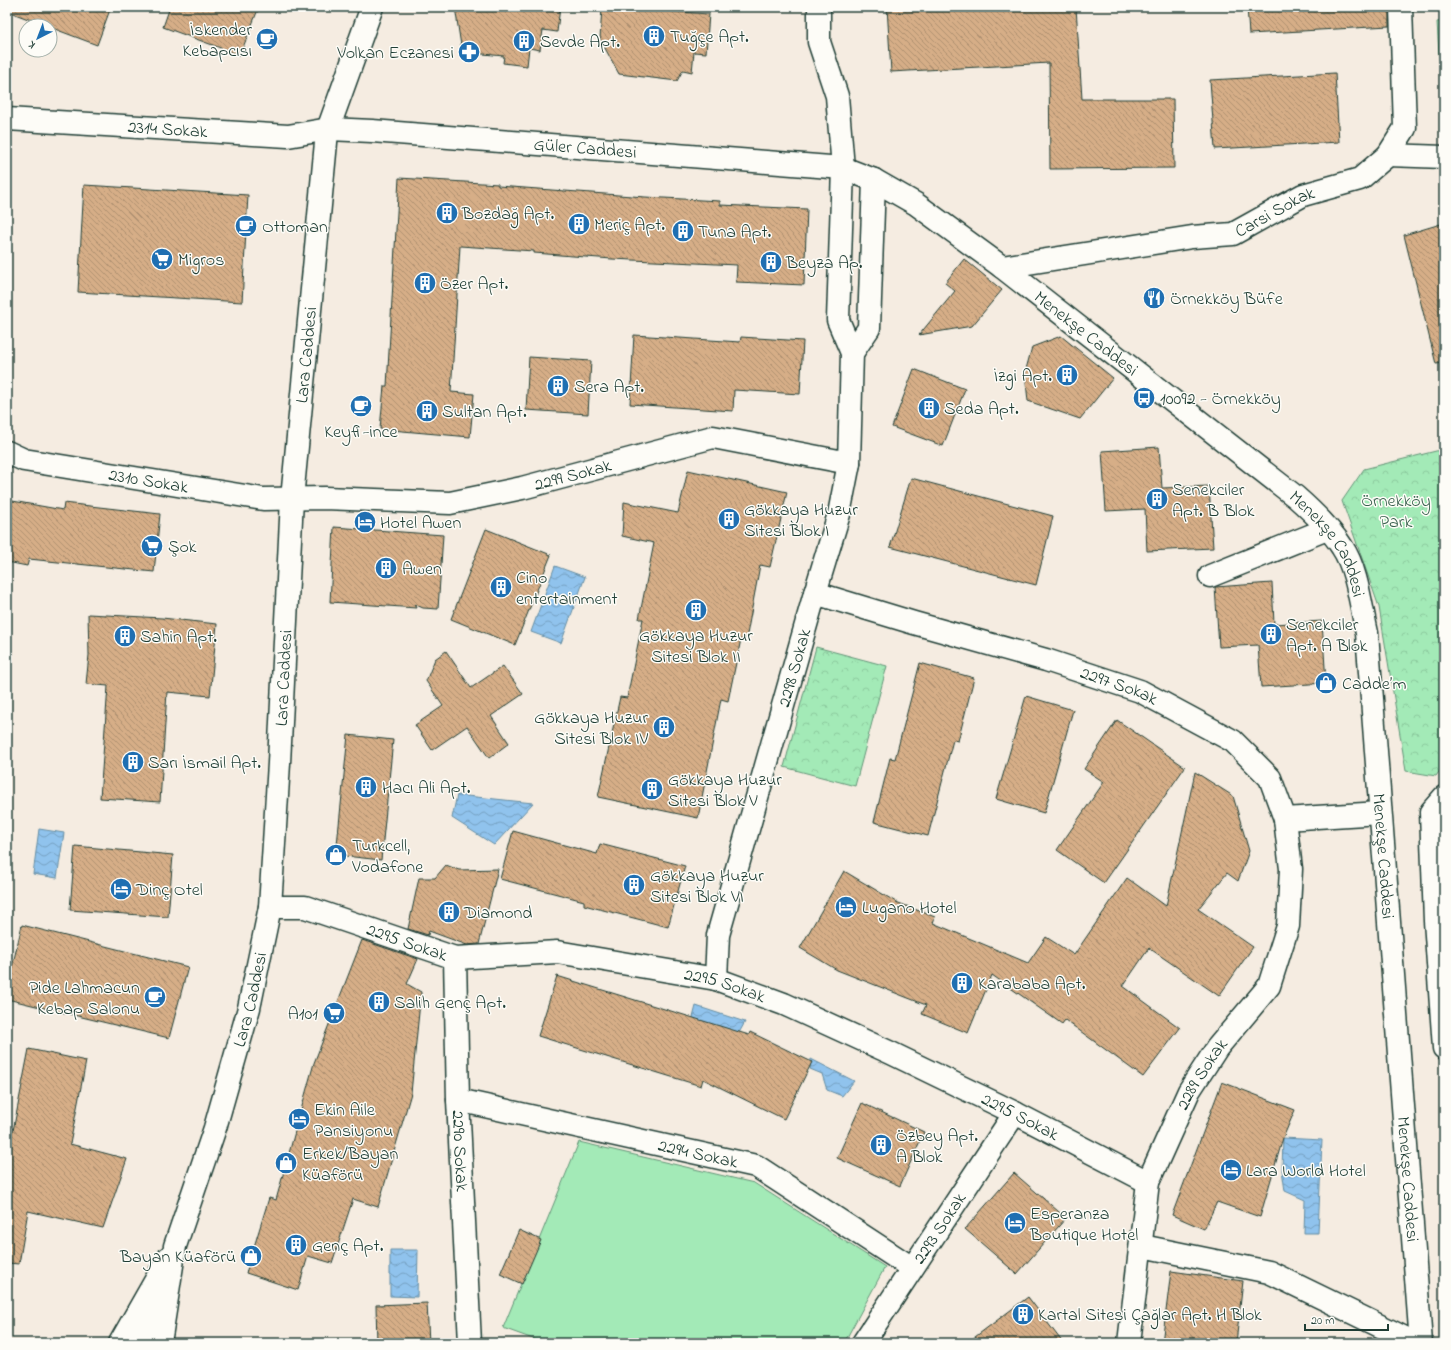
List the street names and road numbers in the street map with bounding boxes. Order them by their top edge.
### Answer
street label: 2314 Sokak [127,115,208,146]
street label: Güler Caddesi [533,133,637,167]
street label: Carsi Sokak [1231,181,1318,245]
street label: Menekşe Caddesi [1028,286,1143,384]
street label: Lara Caddesi [290,306,325,404]
street label: 2299 Sokak [532,454,615,499]
street label: 2310 Sokak [107,463,190,502]
street label: Menekşe Caddesi [1282,485,1370,600]
street label: 2298 Sokak [772,626,819,710]
street label: Lara Caddesi [270,629,301,727]
street label: 2297 Sokak [1076,661,1162,713]
street label: Menekşe Caddesi [1364,792,1400,920]
street label: 2295 Sokak [363,918,451,970]
street label: Lara Caddesi [228,950,275,1050]
street label: 2295 Sokak [682,963,769,1011]
street label: 2289 Sokak [1171,1033,1235,1115]
street label: 2295 Sokak [976,1088,1063,1149]
street label: 2290 Sokak [444,1110,474,1192]
street label: Menekşe Caddesi [1389,1115,1424,1243]
street label: 2294 Sokak [655,1134,740,1177]
street label: 2293 Sokak [908,1188,974,1270]

